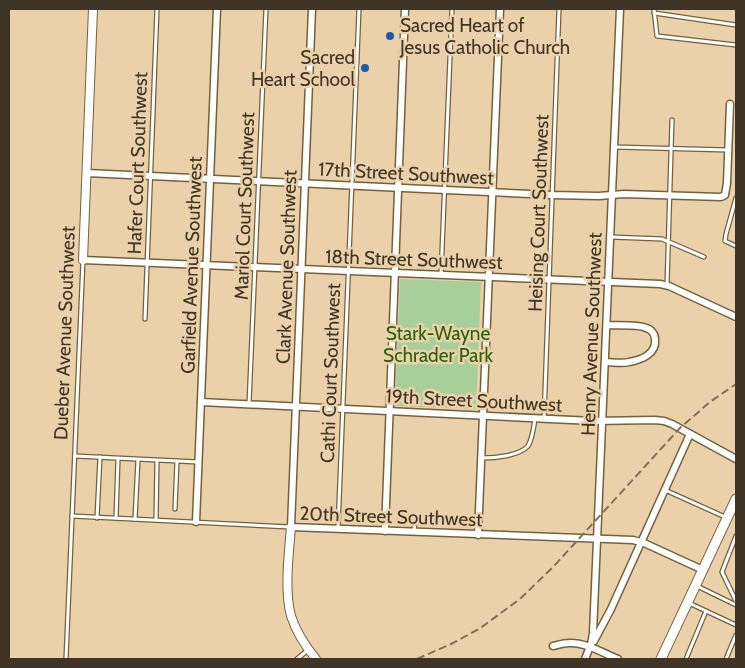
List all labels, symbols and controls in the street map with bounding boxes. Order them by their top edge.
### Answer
place label: Sacred Heart of Jesus Catholic Church [399,14,570,59]
marker: Sacred Heart of Jesus Catholic Church [384,30,396,42]
place label: Sacred Heart School [251,46,356,91]
marker: Sacred Heart School [359,62,371,74]
street label: Hafer Court Southwest [123,71,152,255]
street label: Mariol Court Southwest [230,111,259,300]
street label: Heising Court Southwest [524,113,553,312]
street label: Garfield Avenue Southwest [176,155,207,374]
street label: 17th Street Southwest [318,157,495,190]
street label: Clark Avenue Southwest [272,169,301,365]
street label: Dueber Avenue Southwest [49,225,80,440]
street label: Henry Avenue Southwest [576,231,607,436]
street label: 18th Street Southwest [325,245,504,274]
street label: Cathi Court Southwest [316,282,345,463]
park label: Stark-Wayne Schrader Park [383,322,493,367]
street label: 19th Street Southwest [385,384,563,417]
street label: 20th Street Southwest [299,502,483,531]

